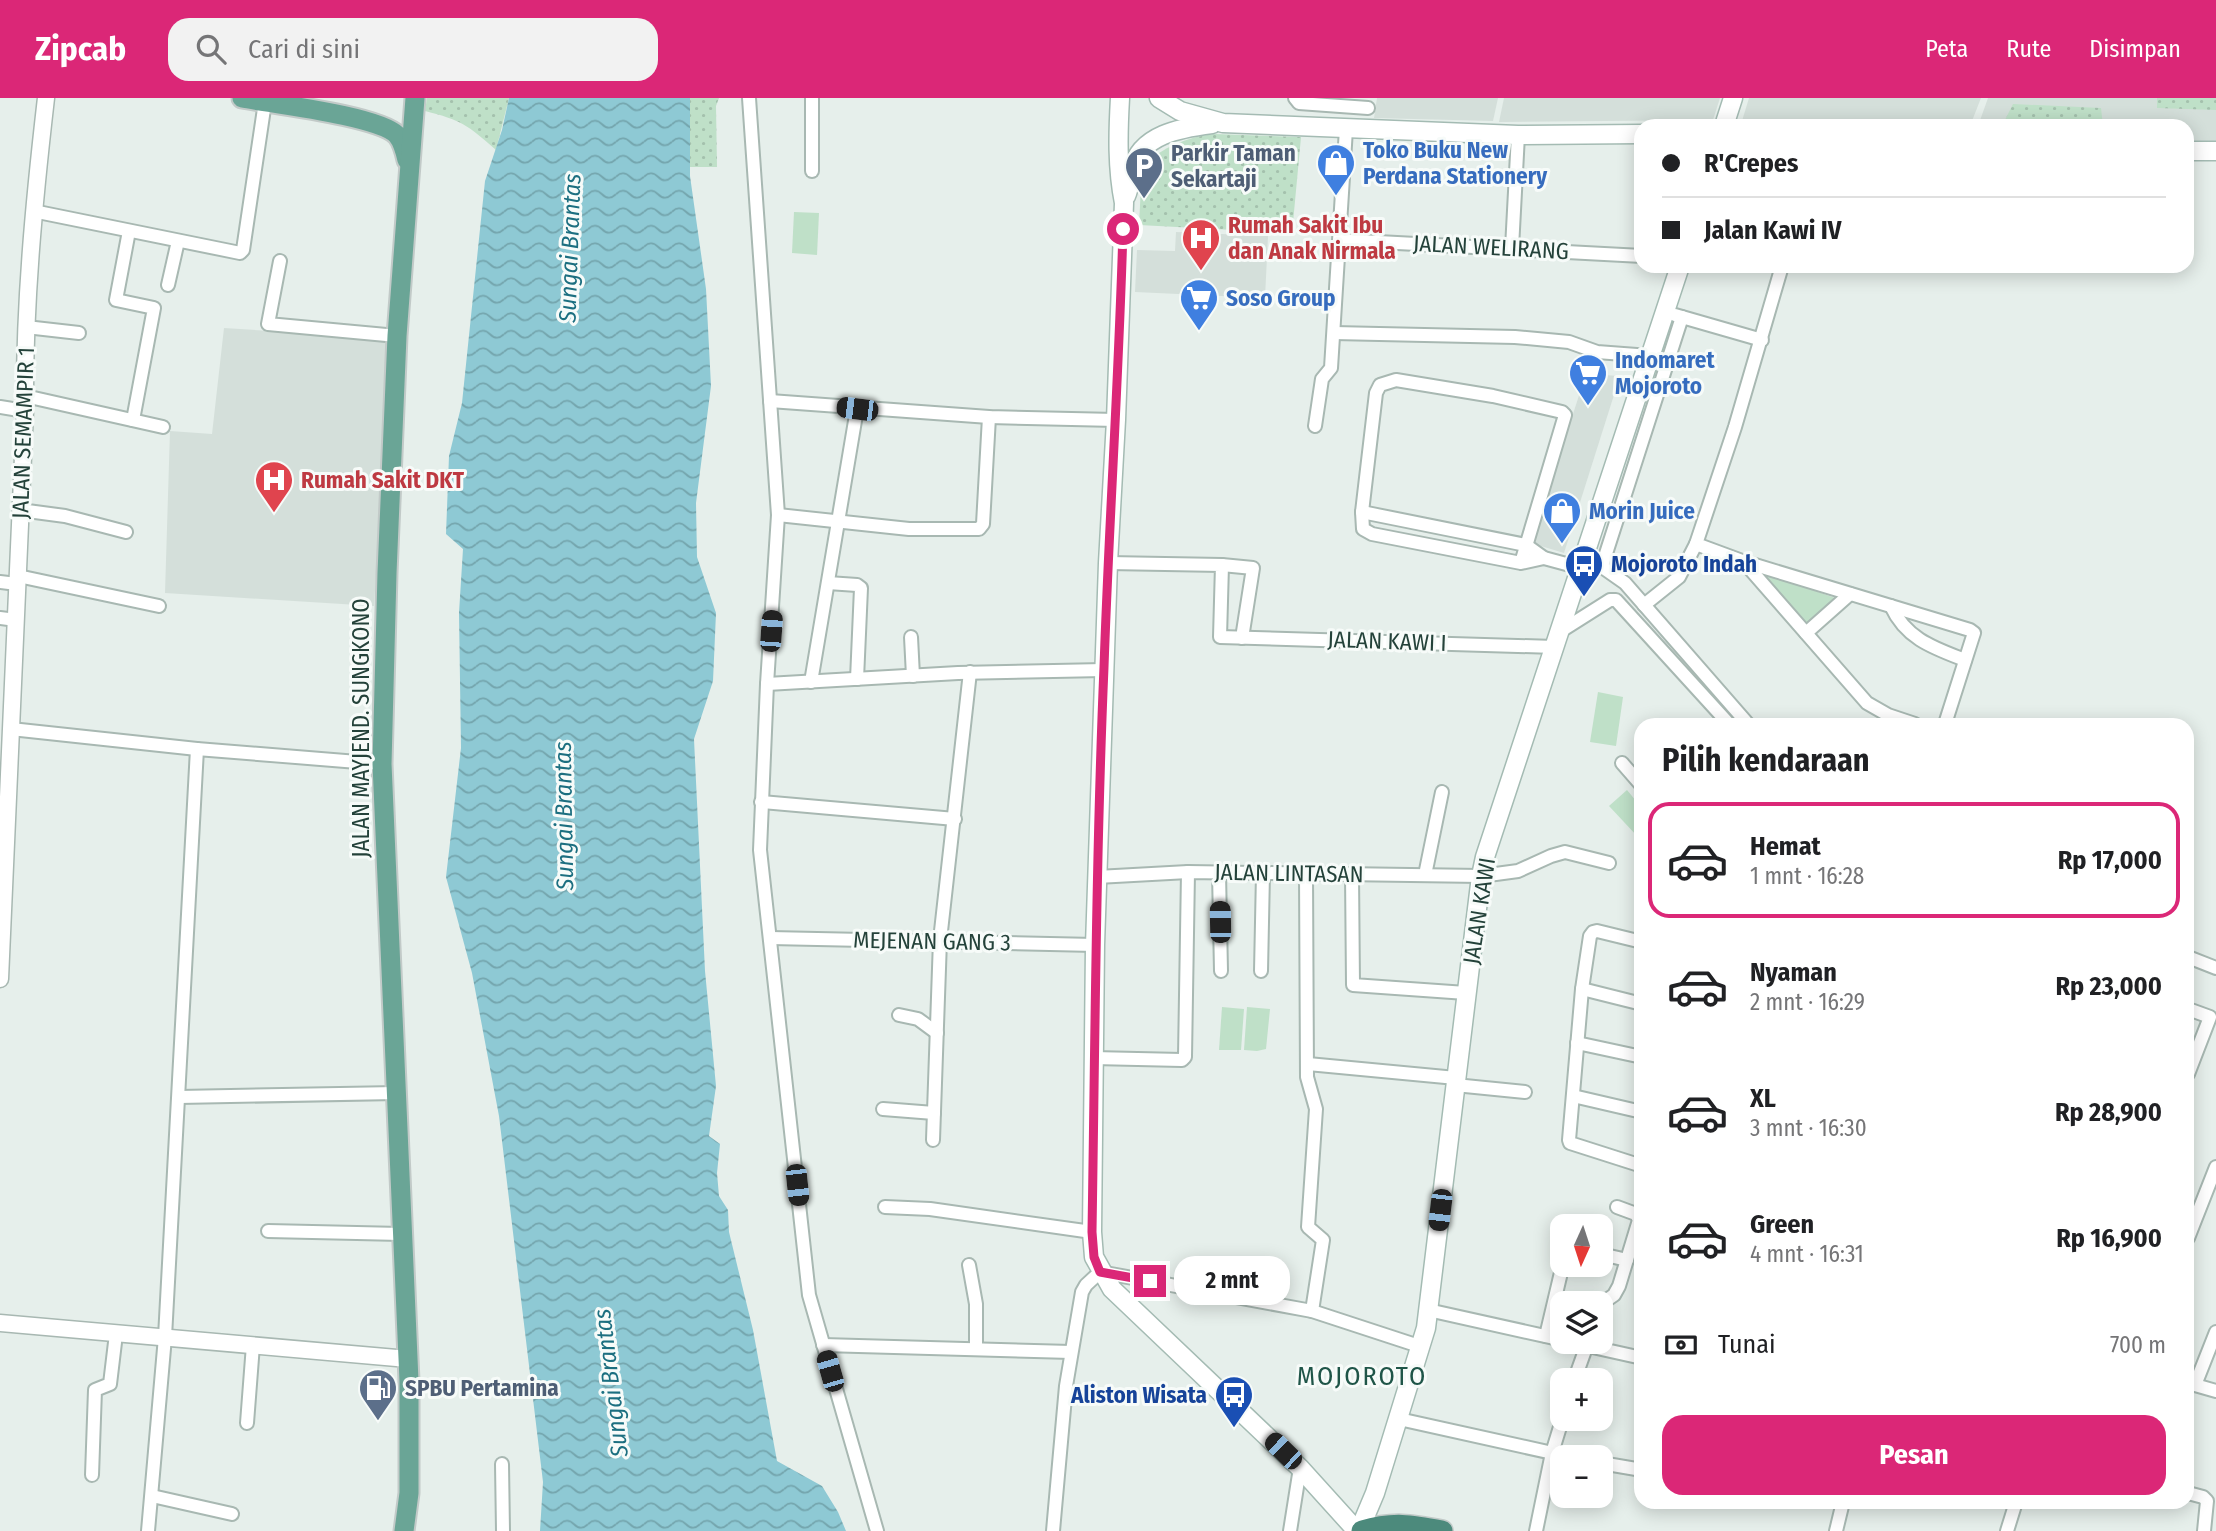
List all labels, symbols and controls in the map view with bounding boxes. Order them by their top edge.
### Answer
search box [168,18,658,81]
text: Zipcab [35,29,126,69]
icon: search [192,30,230,68]
text: Cari di sini [248,34,360,65]
text: Peta [1925,35,1968,63]
text: Rute [2006,35,2051,63]
text: Disimpan [2089,35,2181,63]
place label: Toko Buku New Perdana Stationery [1363,136,1548,190]
place label: Parkir Taman Sekartaji [1171,139,1296,193]
shop icon: Toko Buku New Perdana Stationery [1315,142,1357,197]
parking icon: Parkir Taman Sekartaji [1123,145,1165,200]
text: R'Crepes [1704,148,1798,179]
water label: Sungai Brantas [553,173,587,324]
place label: Rumah Sakit Ibu dan Anak Nirmala [1228,211,1396,265]
route start [1107,213,1139,245]
text: Jalan Kawi IV [1704,215,1841,246]
hospital icon: Rumah Sakit Ibu dan Anak Nirmala [1180,217,1222,272]
street label: JALAN WELIRANG [1412,229,1570,265]
supermarket icon: Soso Group [1178,277,1220,332]
place label: Soso Group [1226,284,1335,312]
place label: Indomaret Mojoroto [1615,346,1715,400]
street label: JALAN SEMAMPIR 1 [6,347,40,519]
supermarket icon: Indomaret Mojoroto [1567,352,1609,407]
car [835,396,880,422]
hospital icon: Rumah Sakit DKT [253,459,295,514]
place label: Rumah Sakit DKT [301,466,465,494]
shop icon: Morin Juice [1541,490,1583,545]
place label: Morin Juice [1589,497,1695,525]
bus stop icon: Mojoroto Indah [1563,543,1605,598]
place label: Mojoroto Indah [1611,550,1757,578]
street label: JALAN MAYJEND. SUNGKONO [347,598,375,858]
car [760,609,783,653]
street label: JALAN KAWI I [1327,625,1447,657]
water label: Sungai Brantas [549,741,579,892]
text: Pilih kendaraan [1662,741,1870,779]
icon: car [1666,829,1729,892]
text: Hemat [1750,831,1821,862]
text: Rp 17,000 [2058,845,2162,876]
street label: JALAN KAWI [1457,856,1501,966]
street label: JALAN LINTASAN [1214,858,1364,888]
text: 1 mnt · 16:28 [1750,862,1864,890]
car [1210,901,1231,943]
street label: MEJENAN GANG 3 [853,926,1011,956]
icon: car [1666,955,1729,1018]
text: Nyaman [1750,957,1837,988]
text: Rp 23,000 [2055,971,2162,1002]
text: 2 mnt · 16:29 [1750,988,1865,1016]
icon: car [1666,1081,1729,1144]
text: XL [1750,1083,1776,1114]
text: Rp 28,900 [2055,1097,2162,1128]
text: 3 mnt · 16:30 [1750,1114,1867,1142]
car [785,1163,810,1207]
car [1428,1188,1453,1232]
icon: car [1666,1207,1729,1270]
text: Green [1750,1209,1814,1240]
north arrow [1550,1214,1614,1278]
map controls [1550,1214,1613,1508]
text: Rp 16,900 [2056,1223,2162,1254]
text: 4 mnt · 16:31 [1750,1240,1864,1268]
callout: 2 mnt [1174,1256,1290,1306]
route end [1134,1265,1166,1297]
text: 2 mnt [1205,1266,1259,1294]
button: layers [1550,1291,1613,1354]
water label: Sungai Brantas [588,1307,634,1460]
icon: cash [1662,1326,1700,1364]
text: Tunai [1718,1329,1776,1360]
text: 700 m [2110,1331,2166,1359]
car [815,1348,846,1394]
district label: MOJOROTO [1297,1361,1427,1392]
fuel station icon: SPBU Pertamina [357,1367,399,1422]
button: + [1550,1368,1613,1431]
place label: SPBU Pertamina [405,1374,559,1402]
bus stop icon: Aliston Wisata [1213,1374,1255,1429]
place label: Aliston Wisata [1070,1381,1207,1409]
button: Pesan [1662,1415,2166,1495]
car [1261,1429,1306,1473]
button: − [1550,1445,1613,1508]

